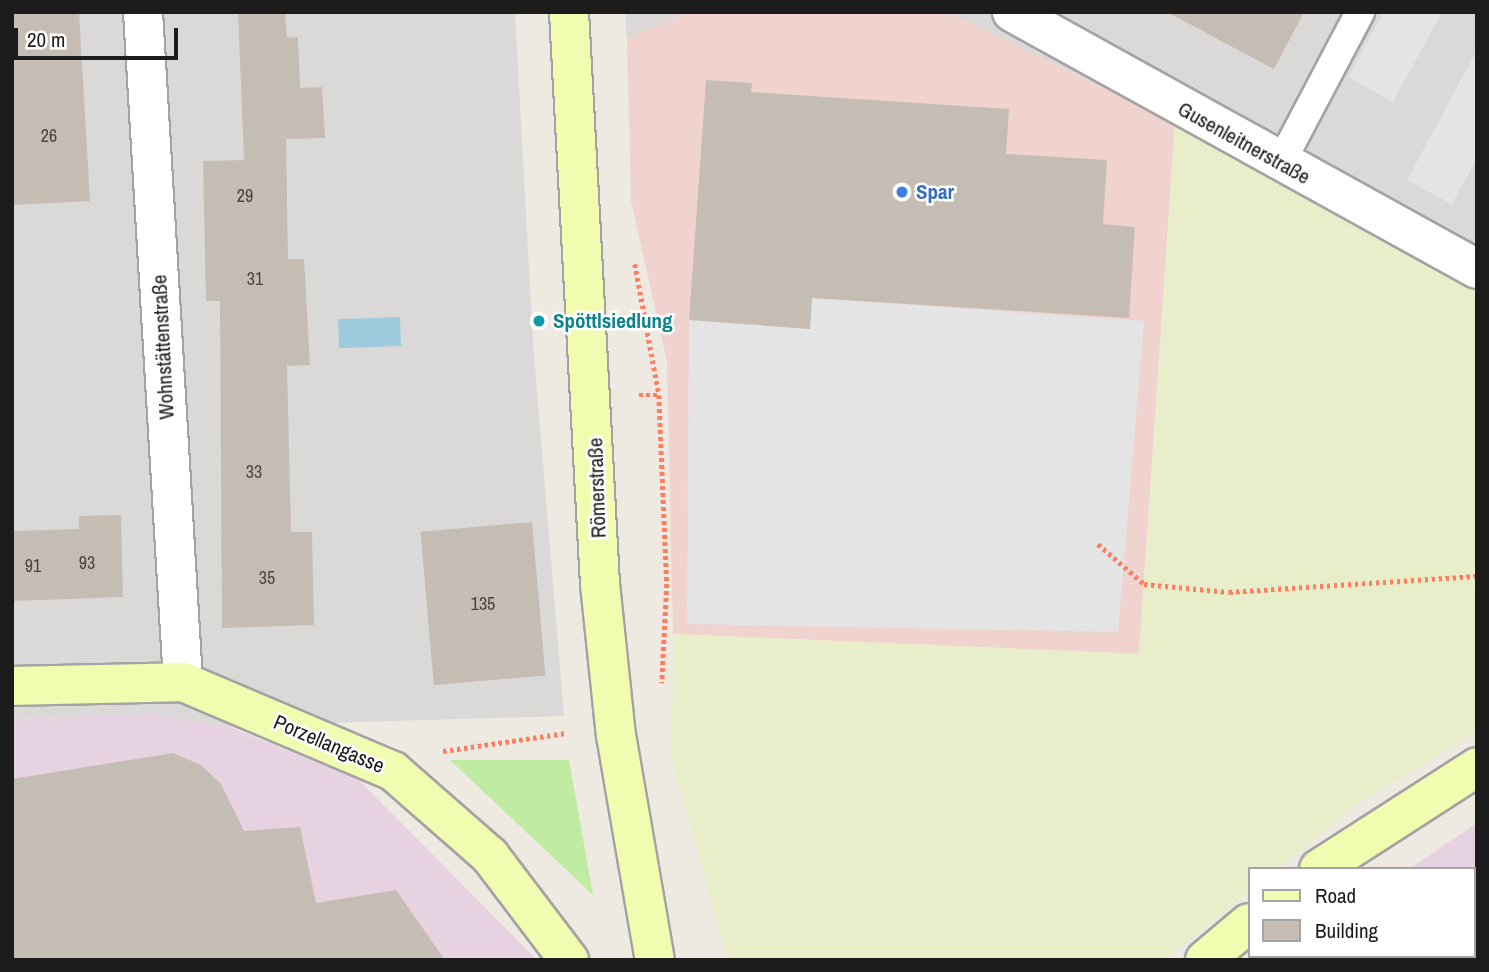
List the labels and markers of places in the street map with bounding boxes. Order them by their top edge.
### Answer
place label: Spar [916,179,954,205]
marker: Spar [894,184,910,200]
place label: Spöttlsiedlung [553,308,673,334]
marker: Spöttlsiedlung [531,313,547,329]

